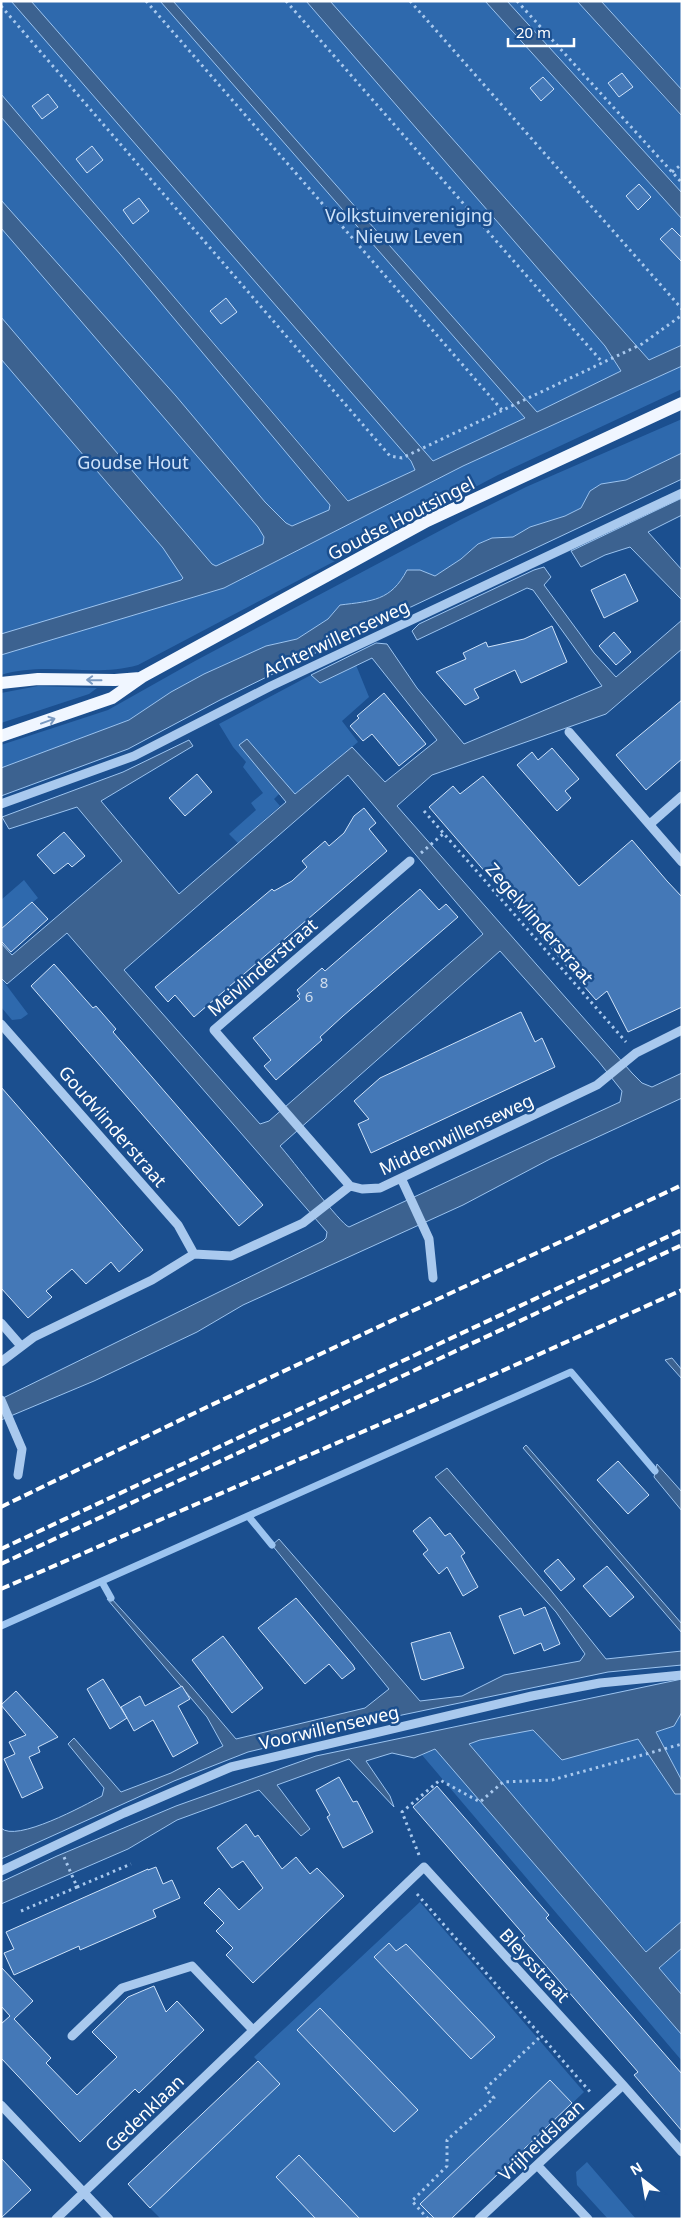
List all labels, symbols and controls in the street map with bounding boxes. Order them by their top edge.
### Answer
scale bar [508,15,574,47]
text: 20 m [516,22,551,42]
park label: Volkstuinvereniging Nieuw Leven [325,203,493,248]
park label: Goudse Hout [77,450,189,474]
street label: Goudse Houtsingel [323,471,479,565]
street label: Achterwillenseweg [259,594,413,682]
one-way arrow [86,675,102,684]
one-way arrow [39,716,55,725]
street label: Zegelvlinderstraat [481,857,600,989]
street label: Meivlinderstraat [202,912,322,1021]
house number: 8 [320,972,328,992]
house number: 6 [305,986,313,1006]
street label: Goudvlinderstraat [54,1060,173,1192]
street label: Middenwillenseweg [375,1088,537,1180]
street label: Voorwillenseweg [257,1699,401,1755]
street label: Bleysstraat [495,1923,576,2007]
street label: Gedenklaan [99,2069,189,2157]
street label: Vrijheidslaan [493,2094,589,2186]
north arrow [618,2155,668,2205]
text: N [626,2157,646,2180]

